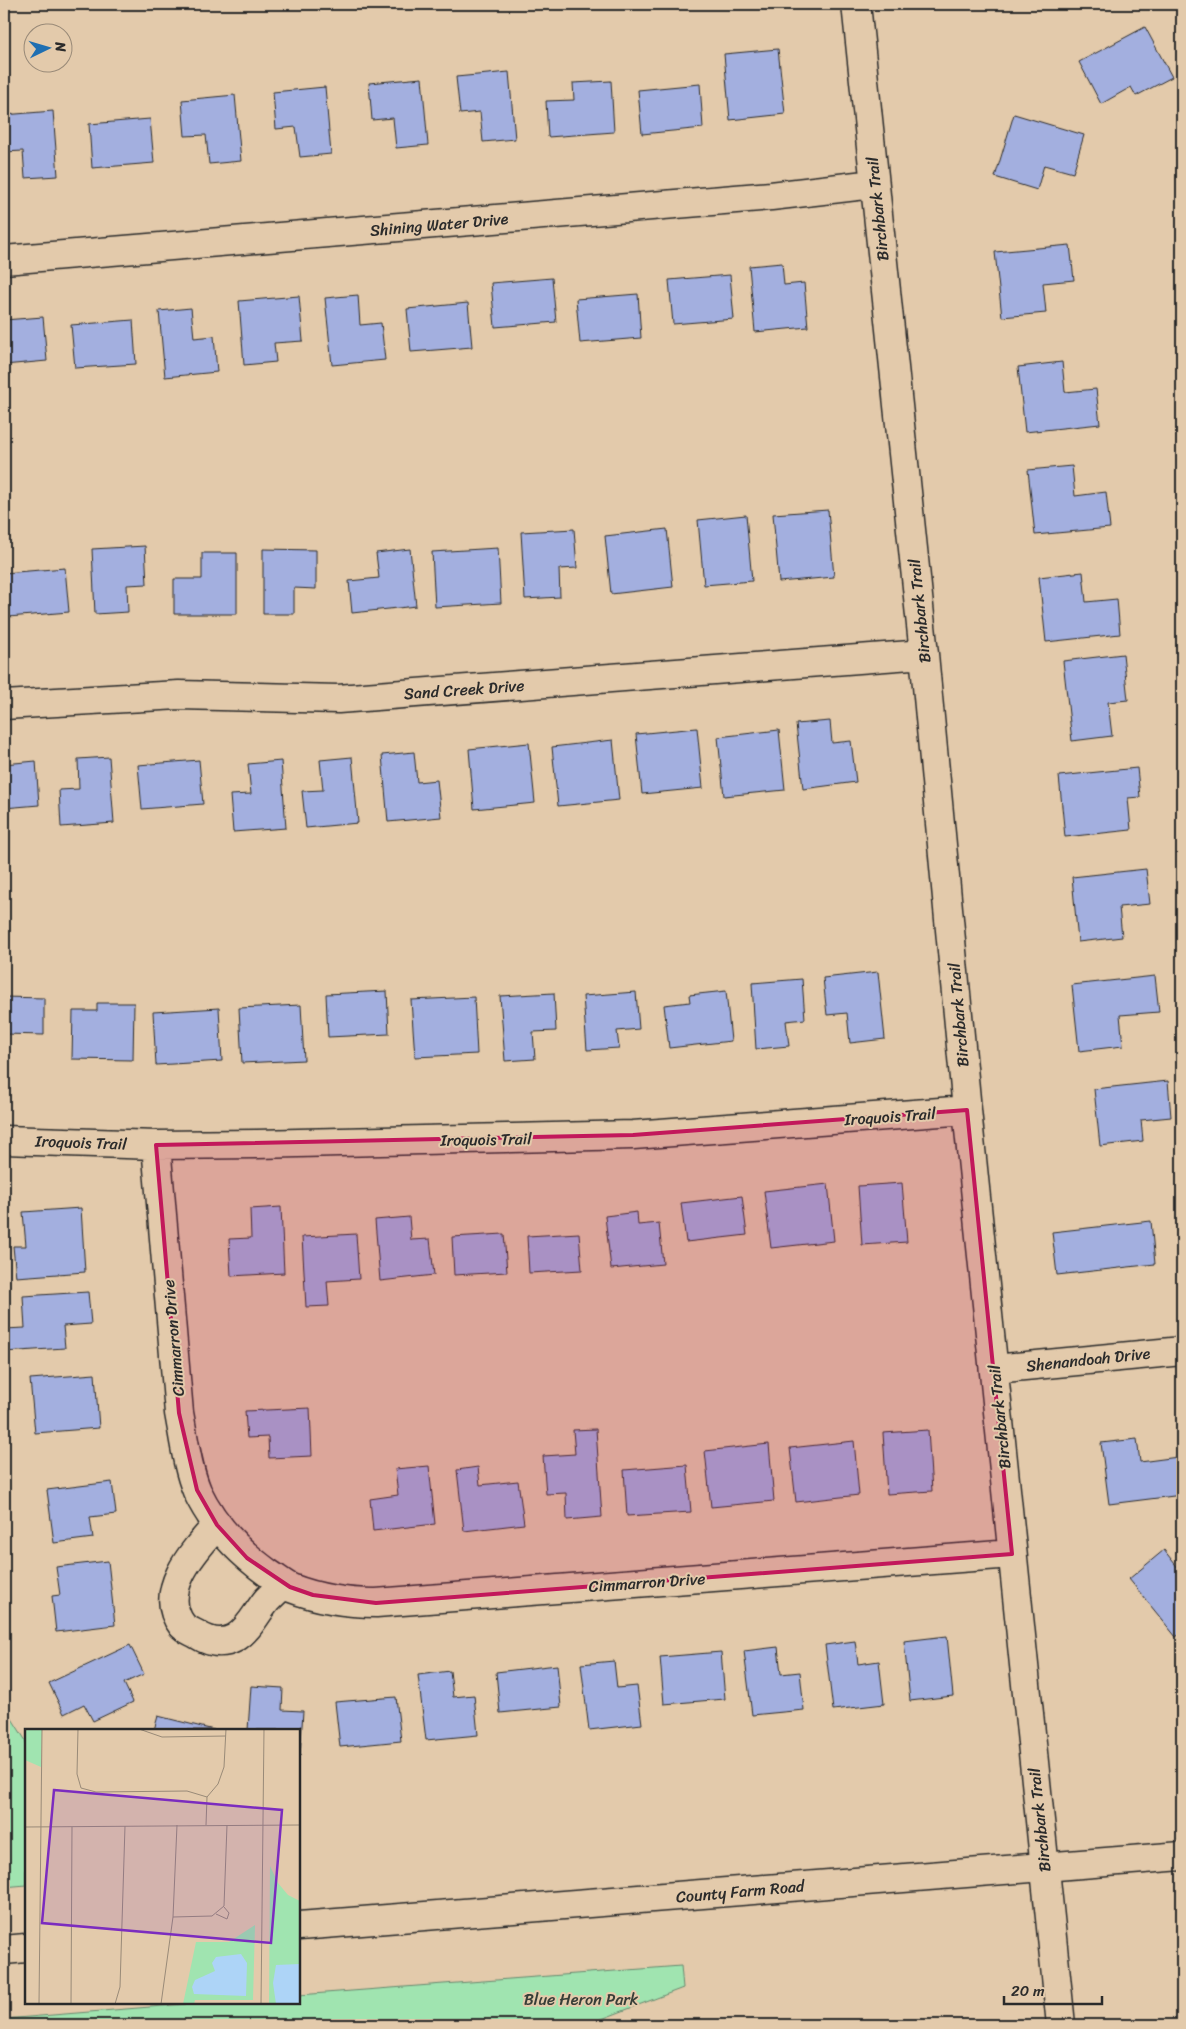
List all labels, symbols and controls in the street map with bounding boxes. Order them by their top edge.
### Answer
north arrow [22,22,72,72]
text: N [47,40,73,53]
street label: Birchbark Trail [858,155,897,262]
street label: Shining Water Drive [369,204,510,245]
street label: Birchbark Trail [900,557,939,664]
street label: Sand Creek Drive [403,671,525,708]
street label: Birchbark Trail [939,961,977,1068]
street label: Iroquois Trail [842,1099,937,1134]
street label: Iroquois Trail [439,1124,532,1155]
street label: Iroquois Trail [34,1126,128,1159]
street label: Cimmarron Drive [154,1278,193,1398]
street label: Shenandoah Drive [1025,1339,1152,1380]
street label: Birchbark Trail [980,1363,1019,1470]
street label: Cimmarron Drive [588,1564,706,1601]
inset map [25,1729,300,2004]
street label: Birchbark Trail [1020,1766,1059,1873]
street label: County Farm Road [675,1871,807,1912]
scale bar [1004,1974,1101,2006]
text: 20 m [1011,1978,1045,2004]
park label: Blue Heron Park [524,1985,639,2014]

